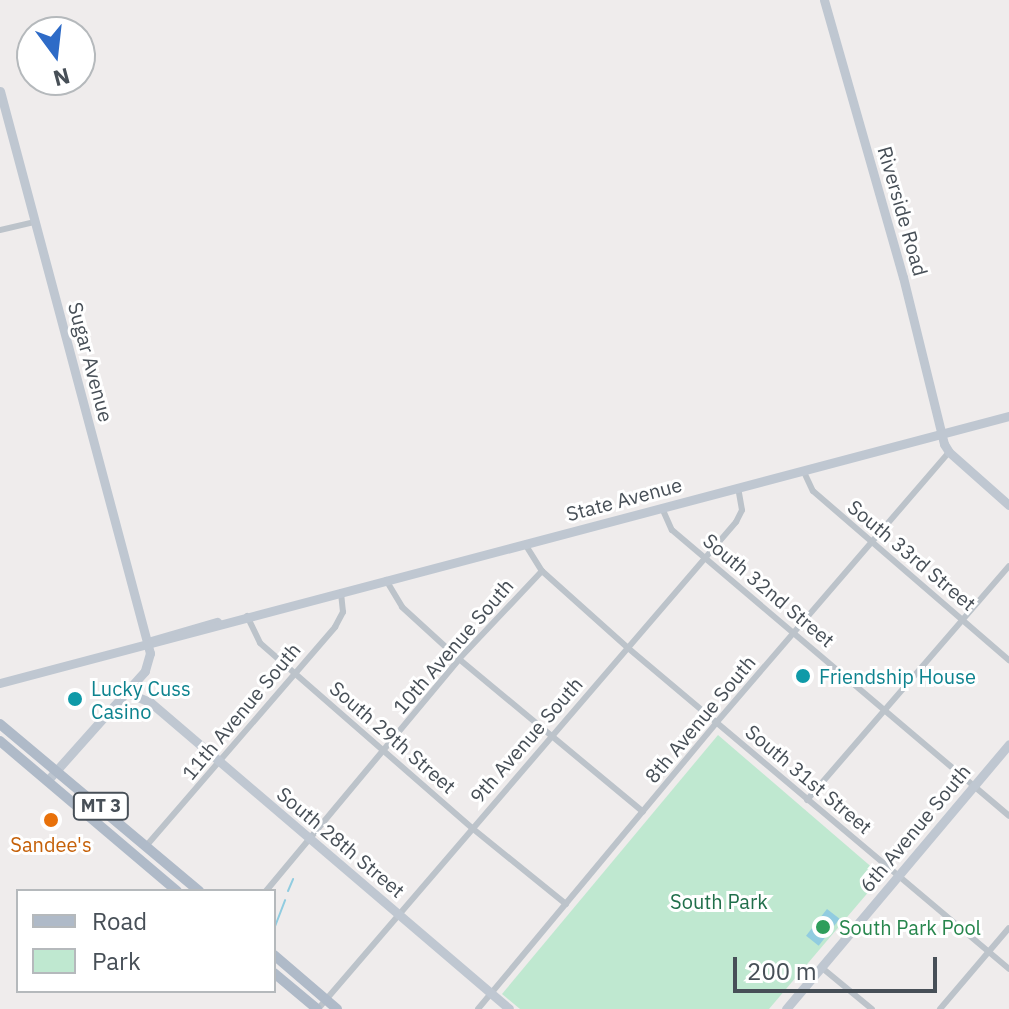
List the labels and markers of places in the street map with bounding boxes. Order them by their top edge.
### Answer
place label: Friendship House [819,664,976,688]
marker: Friendship House [794,667,812,685]
place label: Lucky Cuss Casino [91,676,191,723]
marker: Lucky Cuss Casino [66,690,84,708]
marker: Sandee's [42,811,60,829]
place label: Sandee's [10,832,92,856]
place label: South Park Pool [839,915,981,939]
marker: South Park Pool [814,918,832,936]

